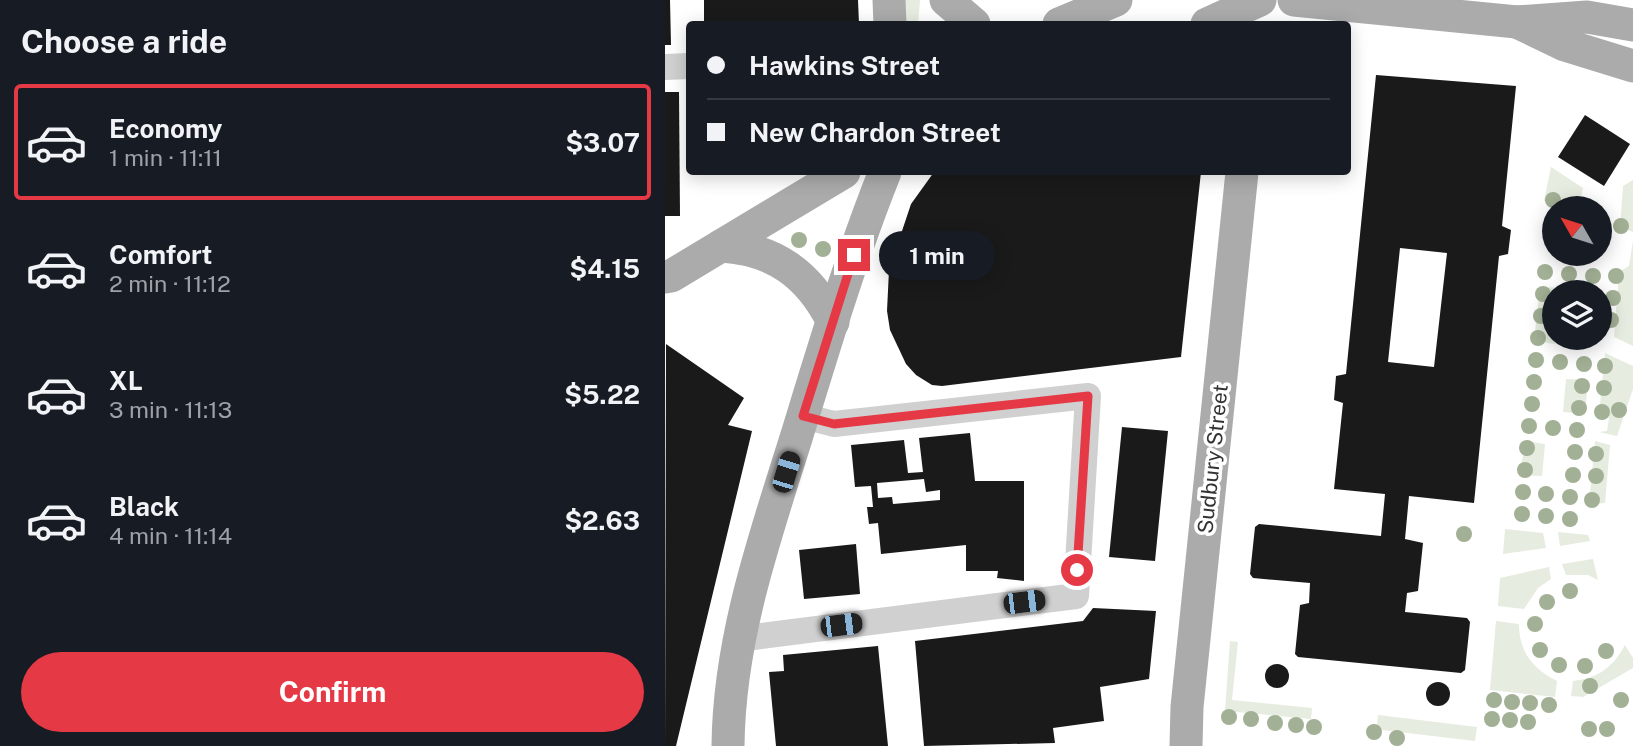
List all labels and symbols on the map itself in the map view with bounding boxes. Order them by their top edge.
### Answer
north arrow [1542,196,1612,266]
callout: 1 min [879,230,994,280]
route end [838,239,870,271]
street label: Sudbury Street [1192,383,1233,535]
car [770,449,803,495]
route start [1061,554,1093,586]
car [1002,589,1047,615]
car [819,612,864,638]

